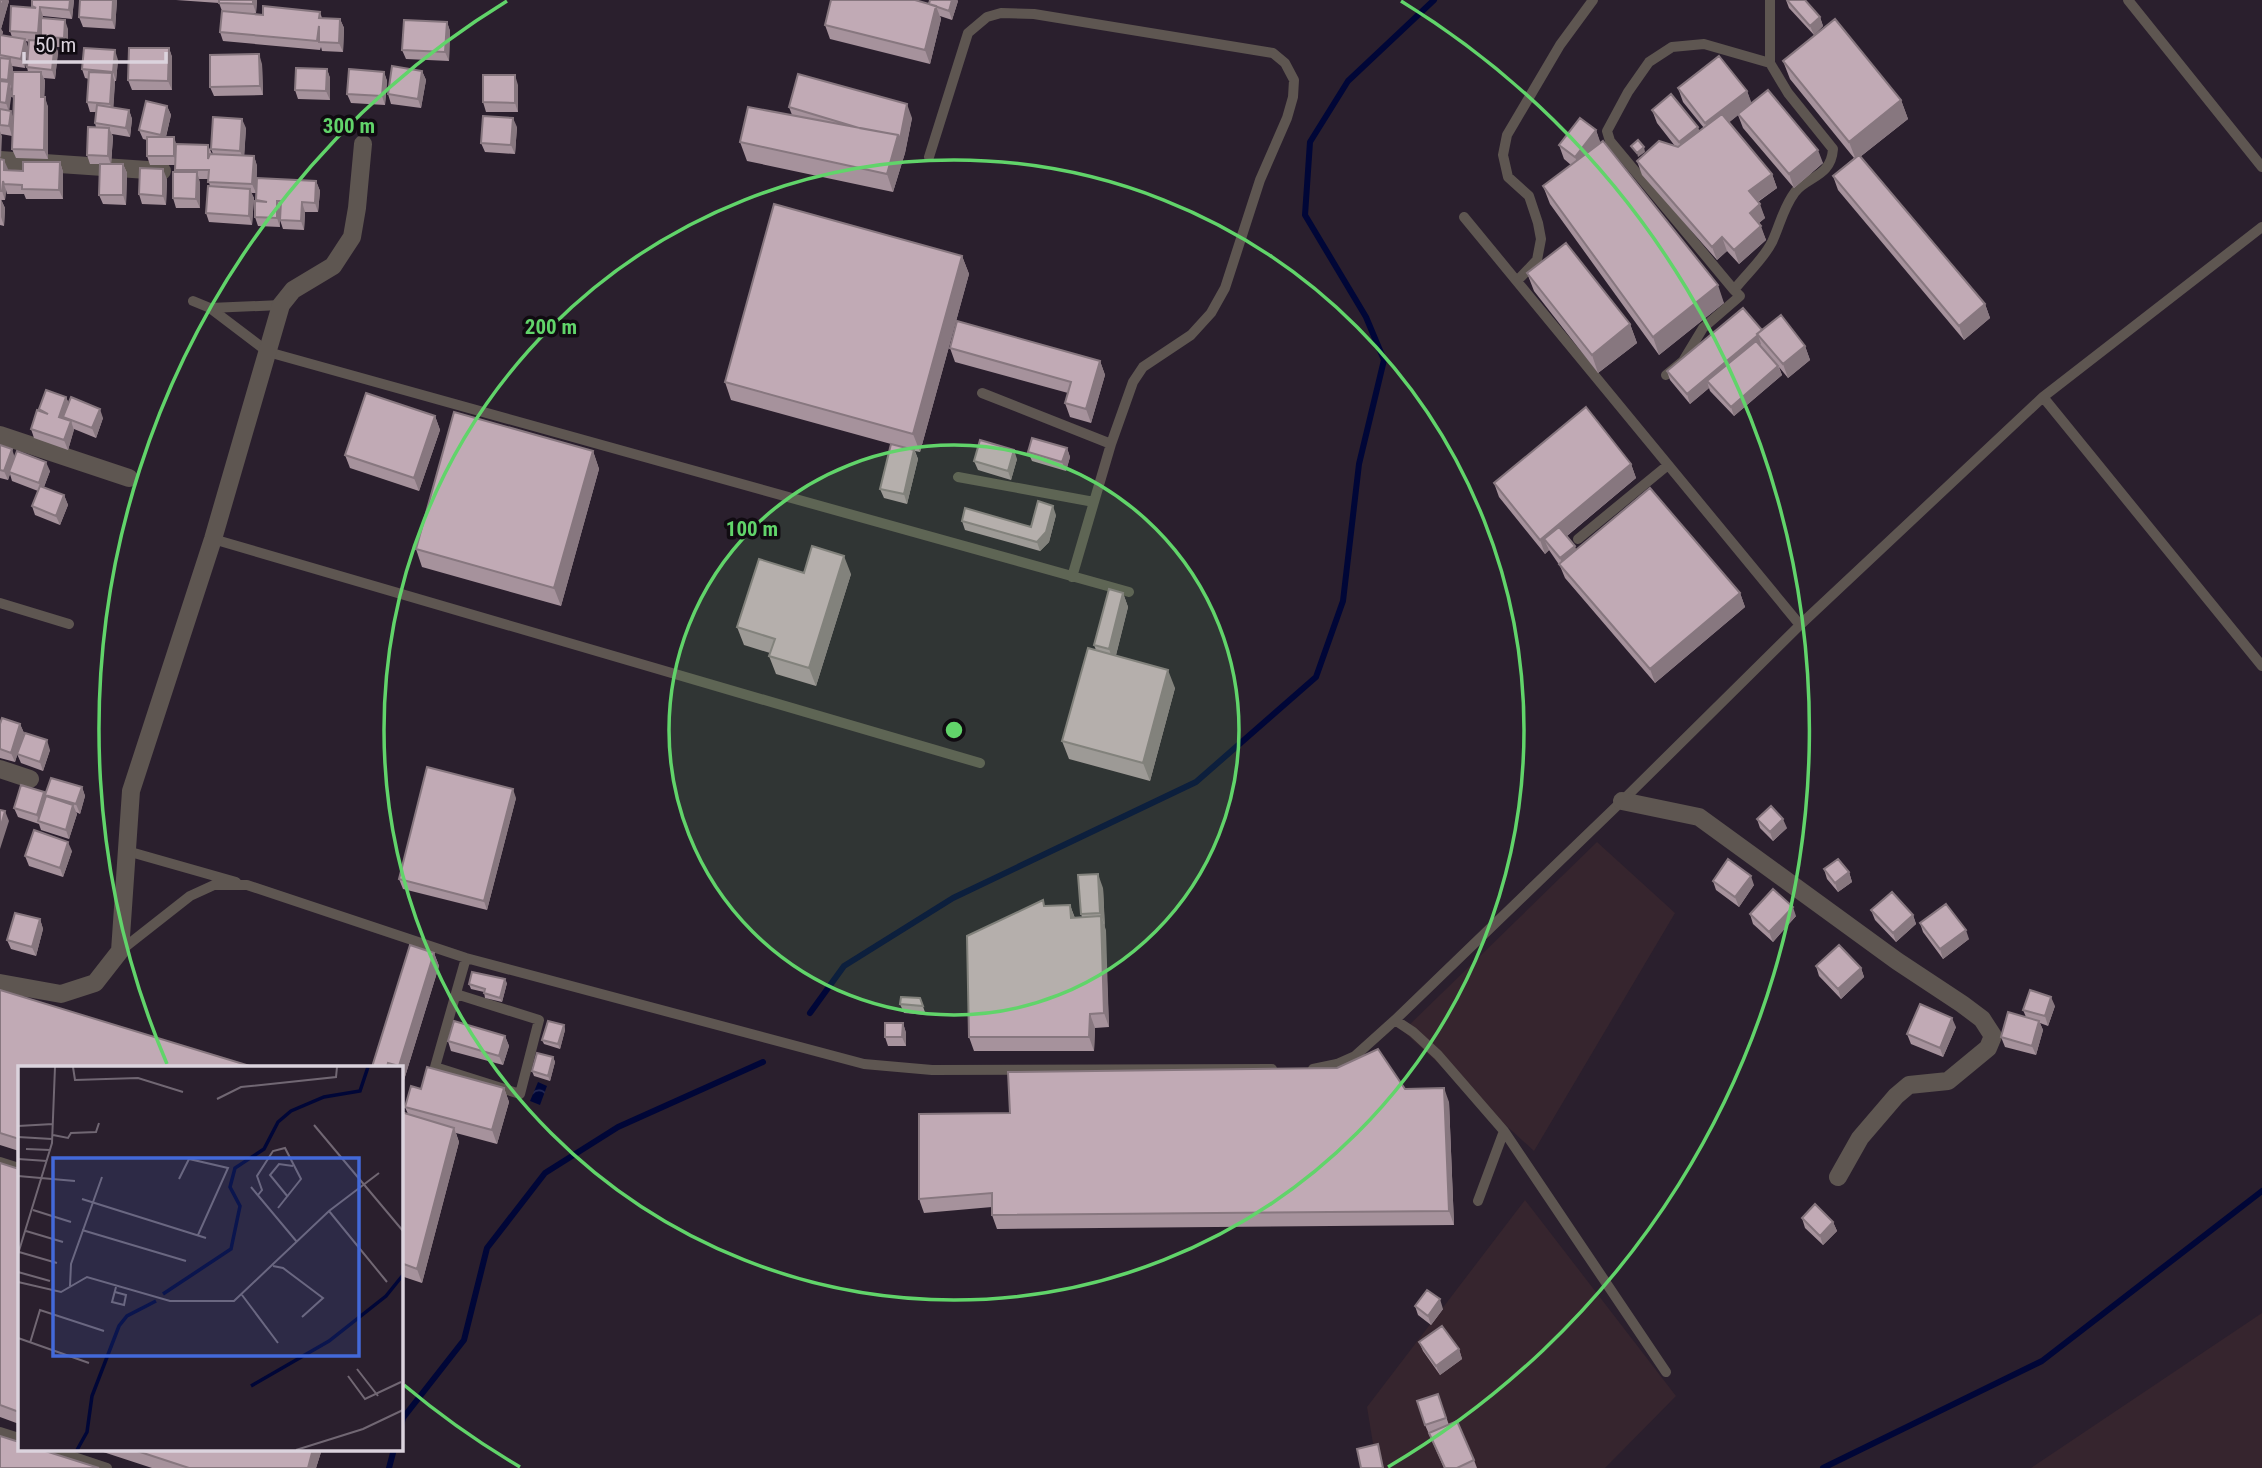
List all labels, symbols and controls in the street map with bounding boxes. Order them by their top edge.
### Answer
scale bar [24,21,166,65]
text: 50 m [35,33,76,57]
text: 300 m [323,114,375,138]
text: 200 m [525,315,577,339]
text: 100 m [726,517,778,541]
centre of rings [942,718,966,742]
inset map [18,1066,402,1450]

